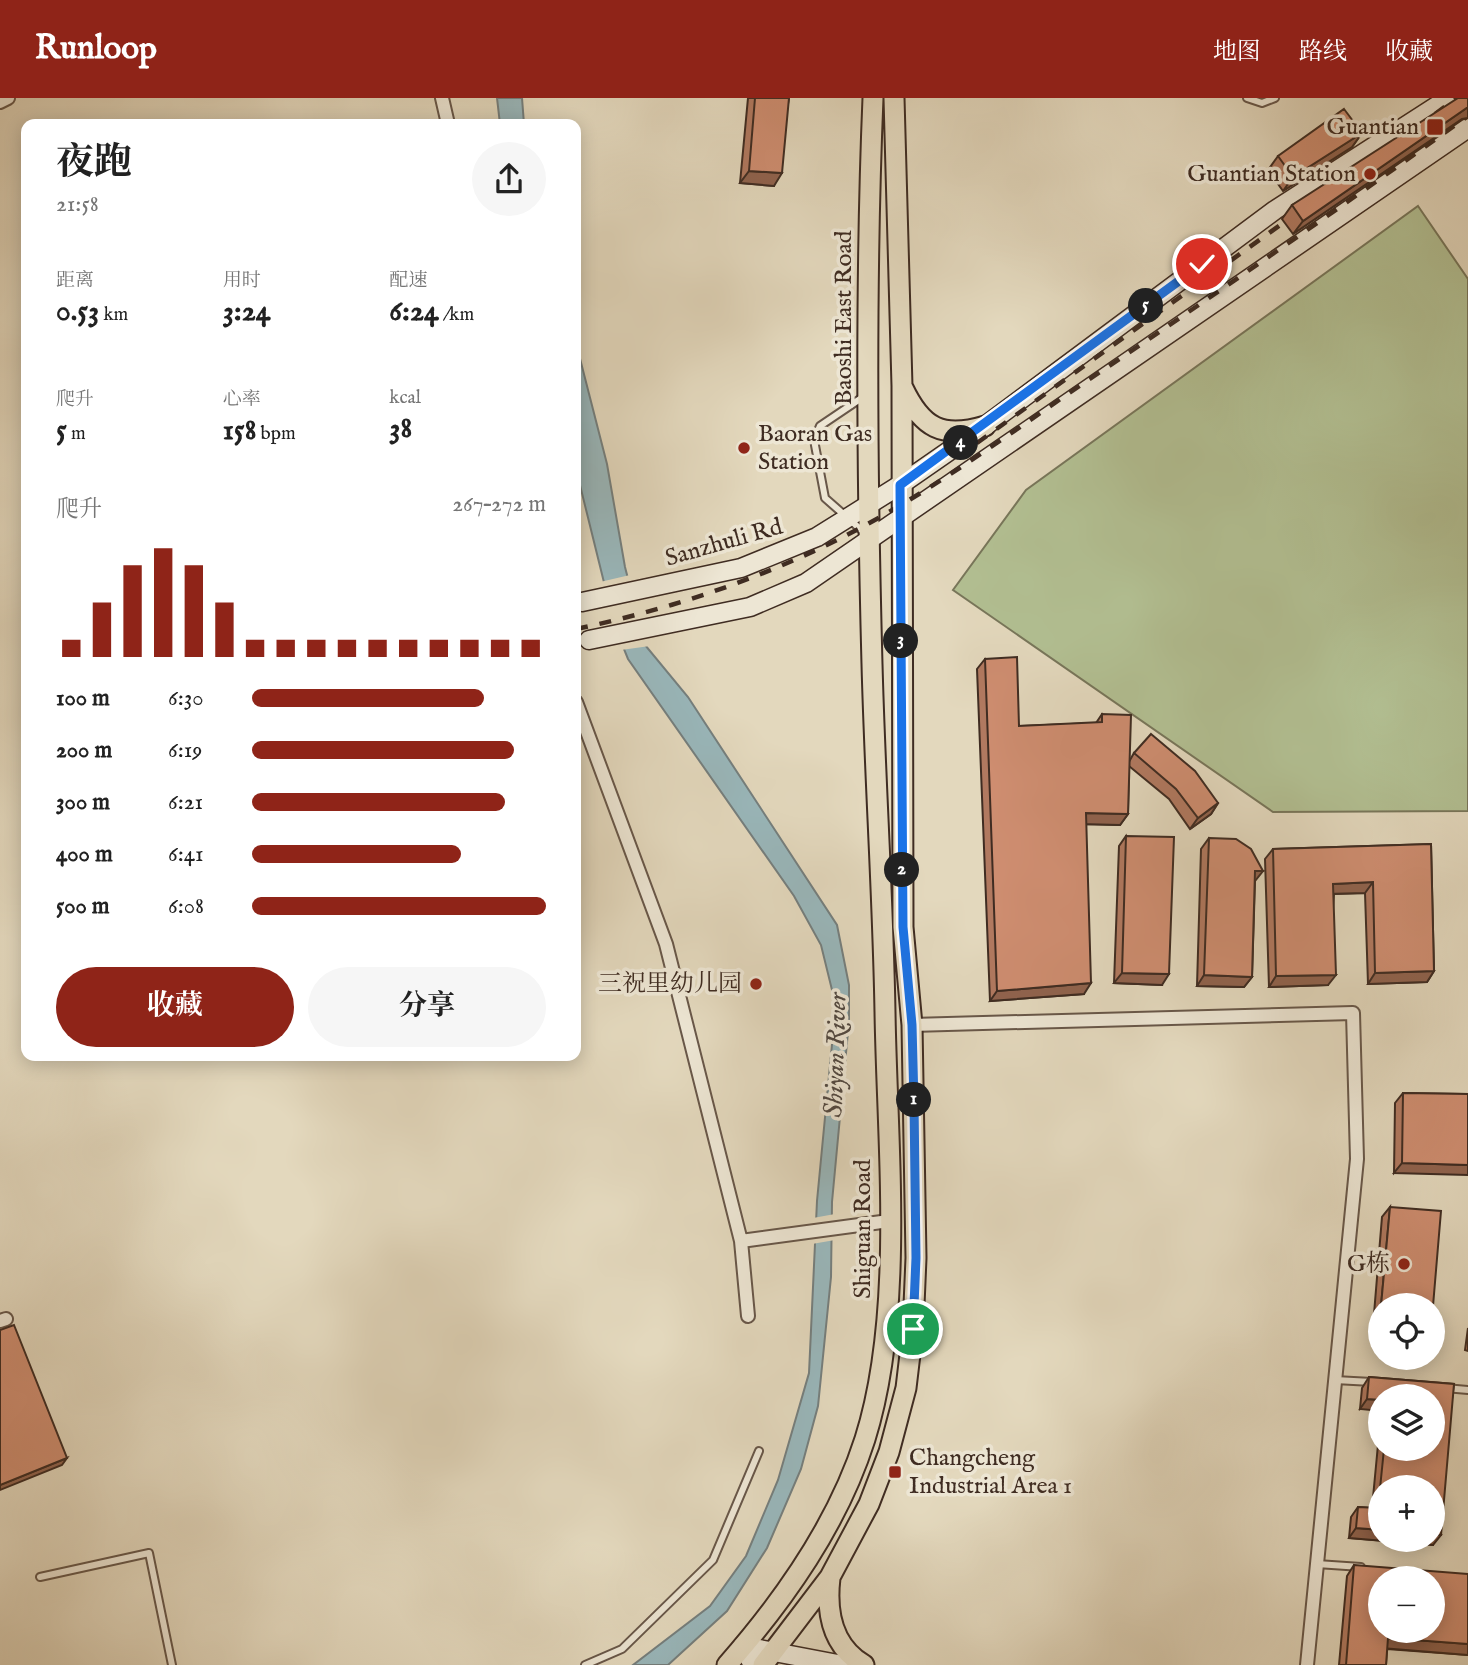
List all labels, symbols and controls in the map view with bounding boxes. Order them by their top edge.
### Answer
text: Runloop [35,28,157,70]
text: 地图 [1213,37,1261,68]
text: 路线 [1299,37,1347,68]
text: 收藏 [1385,37,1433,68]
place label: Guantian [1327,112,1419,143]
marker: Guantian [1425,117,1445,137]
text: 夜跑 [56,140,132,188]
button: share [472,142,546,216]
place label: Guantian Station [1187,159,1356,190]
marker: Guantian Station [1362,166,1378,182]
text: 21:58 [56,190,99,219]
street label: Baoshi East Road [829,230,860,406]
pin [1172,234,1232,294]
icon: check [1183,245,1221,283]
text: 距离 [56,269,94,293]
text: 用时 [223,269,261,293]
text: 配速 [389,269,427,293]
pin: 5 [1128,288,1164,324]
text: 0.53 [56,293,99,331]
text: 3:24 [223,293,271,331]
text: 6:24 [389,293,439,331]
text: 5 [1142,293,1149,317]
text: km [99,303,128,327]
text: /km [439,303,474,327]
text: kcal [389,386,421,410]
text: 爬升 [56,388,94,412]
text: 心率 [223,388,261,412]
text: 38 [389,410,412,448]
text: 5 [56,412,67,450]
text: 158 [223,412,256,450]
place label: Baoran Gas Station [758,419,872,478]
text: m [67,422,86,446]
text: bpm [256,422,296,446]
pin: 4 [944,426,978,460]
text: 4 [956,430,965,454]
marker: Baoran Gas Station [736,440,752,456]
text: 267–272 m [452,490,546,519]
text: 爬升 [56,495,102,524]
street label: Sanzhuli Rd [662,511,787,575]
pin: 3 [884,624,918,658]
text: 3 [897,628,904,652]
text: 100 m [56,684,110,713]
text: 6:30 [168,684,204,713]
text: 200 m [56,736,112,765]
text: 6:19 [168,736,202,765]
text: 300 m [56,788,110,817]
text: 6:21 [168,788,203,817]
text: 400 m [56,840,113,869]
text: 6:41 [168,840,204,869]
pin: 2 [884,852,920,888]
text: 2 [897,857,906,881]
text: 500 m [56,892,110,921]
text: 6:08 [168,892,204,921]
button: 收藏 [56,967,294,1047]
button: 分享 [308,967,546,1047]
place label: 三祝里幼儿园 [598,969,742,1000]
marker: 三祝里幼儿园 [748,976,764,992]
water label: Shiyan River [817,991,855,1118]
pin: 1 [897,1082,932,1118]
text: 1 [910,1087,917,1111]
street label: Shiguan Road [848,1159,879,1299]
place label: G栋 [1347,1249,1390,1280]
marker: G栋 [1396,1256,1412,1272]
map controls [1368,1293,1445,1643]
button: locate [1368,1293,1445,1370]
pin [883,1299,943,1359]
icon: arrive [894,1310,932,1348]
button: layers [1368,1384,1445,1461]
place label: Changcheng Industrial Area 1 [909,1443,1072,1502]
marker: Changcheng Industrial Area 1 [887,1464,903,1480]
button: + [1368,1475,1445,1552]
button: − [1368,1566,1445,1643]

